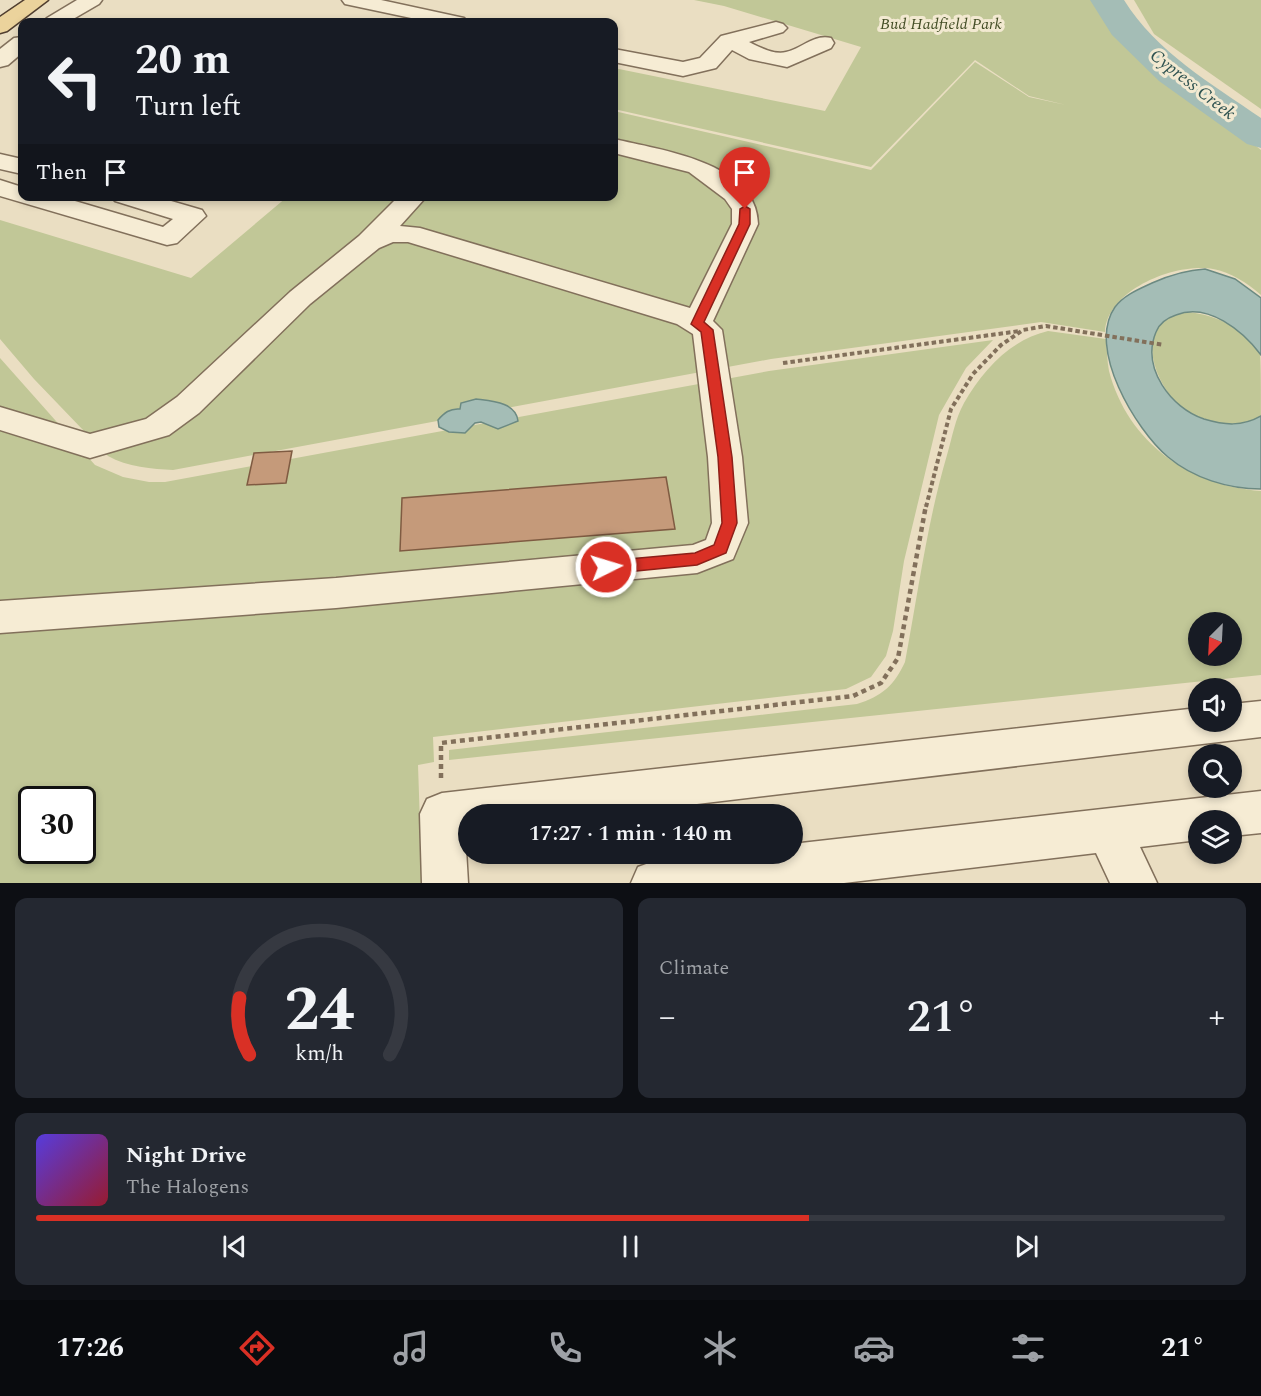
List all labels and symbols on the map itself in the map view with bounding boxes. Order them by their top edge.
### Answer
park label: Bud Hadfield Park [880,12,1003,36]
water label: Cypress Creek [1144,42,1242,127]
pin [719,147,770,209]
position arrow [574,535,638,599]
north arrow [1188,612,1242,666]
speed limit sign: 30 [18,786,96,864]

